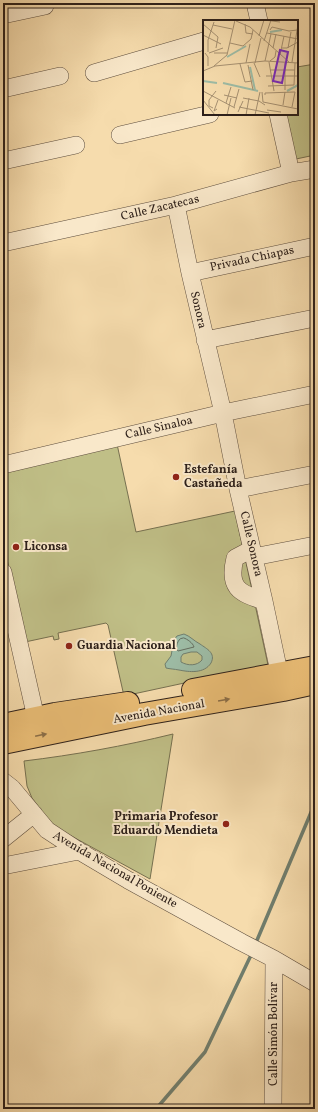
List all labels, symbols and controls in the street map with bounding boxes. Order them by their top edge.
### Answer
inset map [203,20,298,115]
street label: Calle Zacatecas [119,191,201,225]
street label: Privada Chiapas [208,242,296,276]
street label: Sonora [186,290,210,330]
street label: Calle Sinaloa [124,413,194,443]
place label: Estefanía Castañeda [184,462,243,492]
marker: Estefanía Castañeda [171,472,181,482]
street label: Calle Sonora [236,510,266,578]
place label: Liconsa [24,539,68,555]
marker: Liconsa [11,542,21,552]
place label: Guardia Nacional [77,638,176,654]
marker: Guardia Nacional [64,641,74,651]
street label: Avenida Nacional [112,696,206,728]
one-way arrow [218,697,230,703]
one-way arrow [35,732,47,738]
place label: Primaria Profesor Eduardo Mendieta [113,809,218,839]
marker: Primaria Profesor Eduardo Mendieta [221,819,231,829]
street label: Avenida Nacional Poniente [50,828,181,912]
street label: Calle Simón Bolívar [266,982,282,1086]

